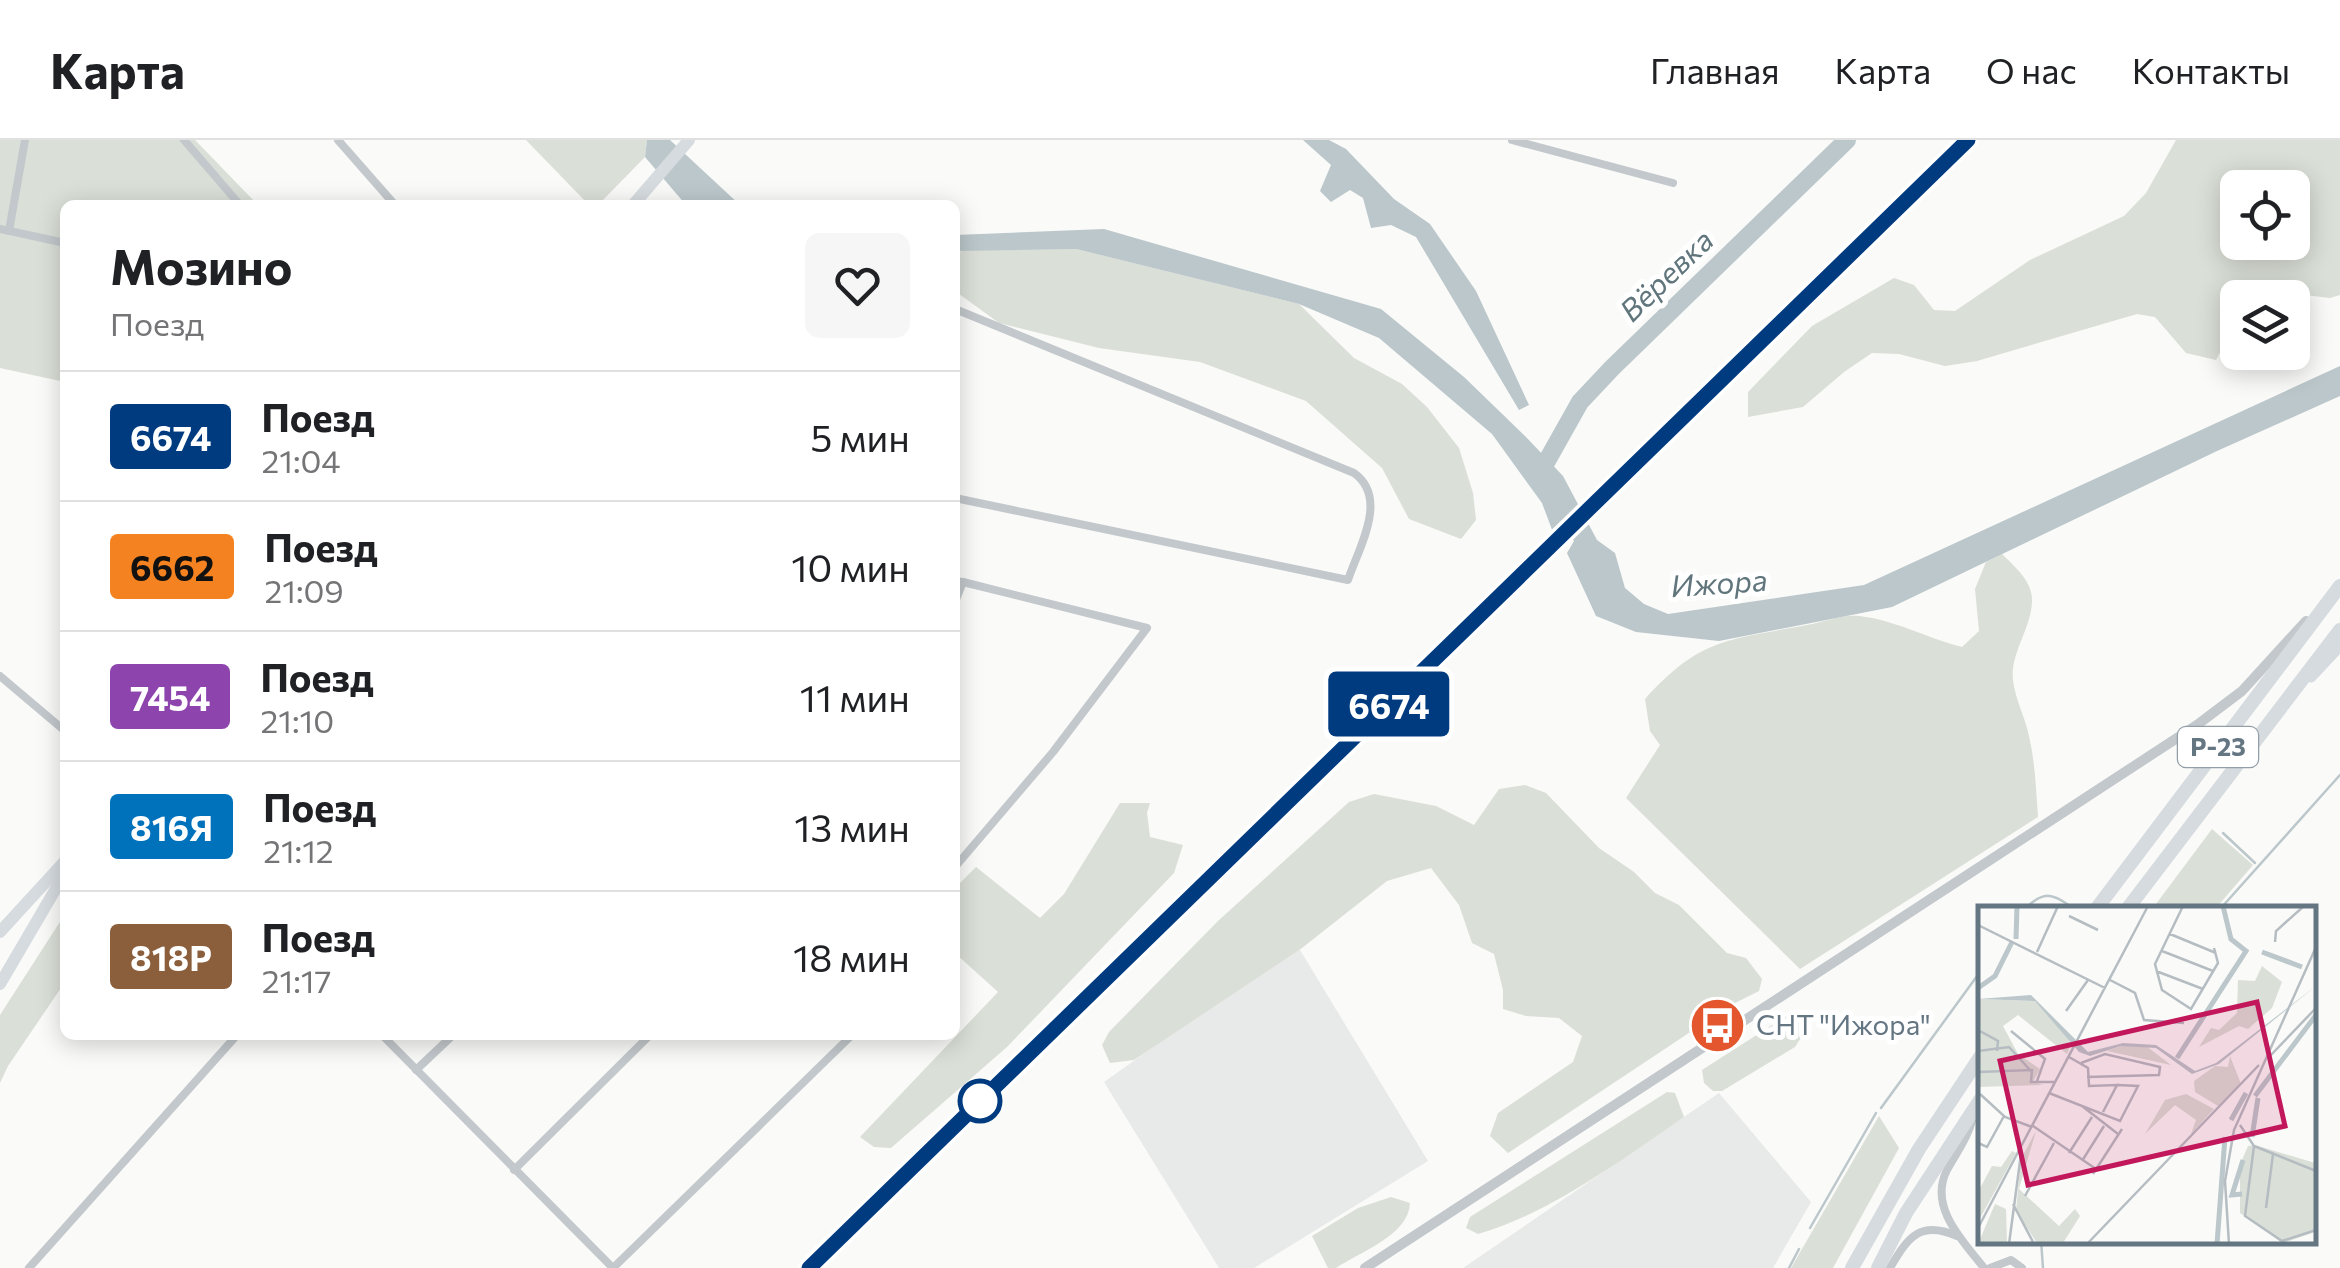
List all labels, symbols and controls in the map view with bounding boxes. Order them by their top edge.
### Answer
text: Карта [50,40,185,99]
text: Главная [1650,48,1780,91]
text: Карта [1835,48,1931,91]
text: О нас [1986,48,2077,91]
text: Контакты [2132,48,2290,91]
map controls [2220,170,2310,370]
button: locate [2220,170,2310,260]
water label: Вёревка [1611,221,1720,328]
button: heart [805,233,910,338]
text: Мозино [110,236,293,295]
button: layers [2220,280,2310,370]
text: Поезд [110,303,204,343]
text: Поезд [261,393,375,440]
text: 5 мин [810,413,910,460]
text: 6674 [130,415,211,458]
text: 21:04 [261,440,341,480]
text: Поезд [264,523,378,570]
text: 10 мин [791,543,910,590]
text: 6662 [130,545,214,588]
water label: Ижора [1669,560,1768,603]
text: 21:09 [264,570,344,610]
text: Поезд [260,653,374,700]
line badge: 6674 [1319,672,1459,736]
text: 11 мин [800,673,910,720]
text: 7454 [130,675,210,718]
text: 6674 [1348,683,1430,726]
text: 21:10 [260,700,334,740]
road number: Р-23 [2178,727,2258,767]
text: Поезд [263,783,376,830]
text: 13 мин [794,803,910,850]
text: 816Я [130,805,213,848]
text: 21:12 [263,830,334,870]
inset map [1978,906,2315,1243]
text: Поезд [262,913,375,960]
text: 18 мин [793,933,910,980]
text: 818Р [130,935,212,978]
text: 21:17 [262,960,331,1000]
bus stop icon: СНТ "Ижора" [1687,995,1747,1055]
place label: СНТ "Ижора" [1756,1007,1931,1041]
unlabelled marker [959,1080,1001,1122]

